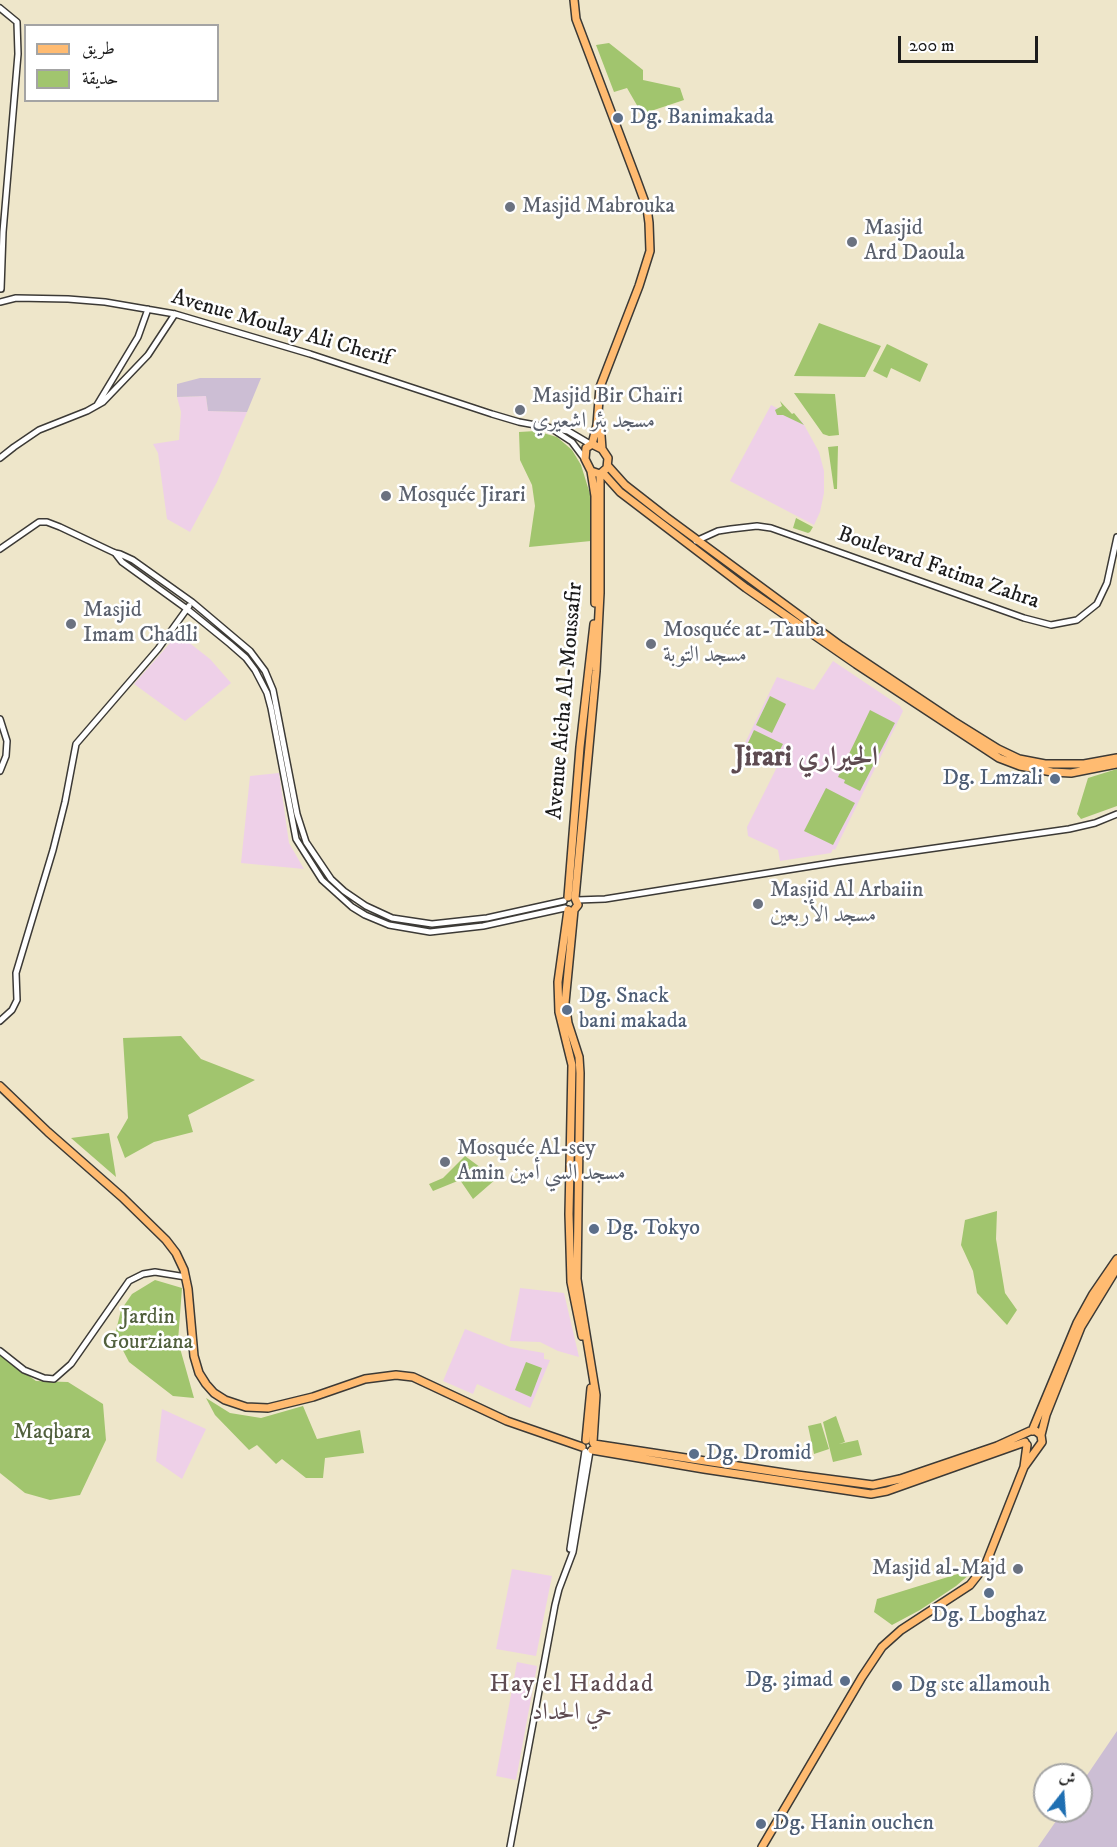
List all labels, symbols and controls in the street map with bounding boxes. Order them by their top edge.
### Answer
legend [24,24,219,102]
scale bar [901,24,1040,62]
text: 200 m [909,35,955,57]
text: طريق [82,38,115,60]
text: حديقة [82,68,118,90]
place label: Dg. Banimakada [630,105,774,131]
marker: Dg. Banimakada [611,111,625,125]
place label: Masjid Mabrouka [522,194,675,220]
marker: Masjid Mabrouka [503,200,517,214]
place label: Masjid Ard Daoula [864,216,965,268]
marker: Masjid Ard Daoula [845,235,859,249]
street label: Avenue Moulay Ali Cherif [168,285,394,373]
place label: Masjid Bir Chaïri مسجد بئر اشعيري [532,384,683,436]
marker: Masjid Bir Chaïri مسجد بئر اشعيري [513,403,527,417]
place label: Mosquée Jirari [398,483,526,509]
marker: Mosquée Jirari [379,489,393,503]
street label: Boulevard Fatima Zahra [834,522,1042,616]
street label: Avenue Aicha Al-Moussafir [542,581,590,821]
place label: Masjid Imam Chadli [83,598,198,650]
marker: Masjid Imam Chadli [64,617,78,631]
place label: Mosquée at-Tauba مسجد التوبة [663,618,825,670]
marker: Mosquée at-Tauba مسجد التوبة [644,637,658,651]
district label: Jirari الجيراري [734,742,878,776]
place label: Dg. Lmzali [942,766,1043,792]
marker: Dg. Lmzali [1048,772,1062,786]
place label: Masjid Al Arbaiin مسجد الأربعين [770,878,923,930]
marker: Masjid Al Arbaiin مسجد الأربعين [751,897,765,911]
place label: Dg. Snack bani makada [579,984,687,1036]
marker: Dg. Snack bani makada [560,1003,574,1017]
place label: Mosquée Al-sey Amin مسجد السي أمين [457,1136,625,1188]
marker: Mosquée Al-sey Amin مسجد السي أمين [438,1155,452,1169]
place label: Dg. Tokyo [606,1216,700,1242]
marker: Dg. Tokyo [587,1222,601,1236]
park label: Jardin Gourziana [103,1305,193,1356]
park label: Maqbara [13,1420,91,1446]
place label: Dg. Dromid [706,1441,811,1467]
marker: Dg. Dromid [687,1447,701,1461]
place label: Masjid al-Majd [872,1556,1006,1582]
marker: Masjid al-Majd [1011,1562,1025,1576]
marker: Dg. Lboghaz [982,1586,996,1600]
place label: Dg. Lboghaz [931,1603,1047,1629]
place label: Dg. 3imad [745,1668,833,1694]
district label: Hay el Haddad حي الحداد [489,1672,655,1728]
place label: Dg ste allamouh [909,1673,1050,1699]
marker: Dg. 3imad [838,1674,852,1688]
marker: Dg ste allamouh [890,1679,904,1693]
north arrow [1033,1763,1093,1823]
text: ش [1057,1766,1078,1790]
place label: Dg. Hanin ouchen [773,1811,934,1837]
marker: Dg. Hanin ouchen [754,1817,768,1831]

